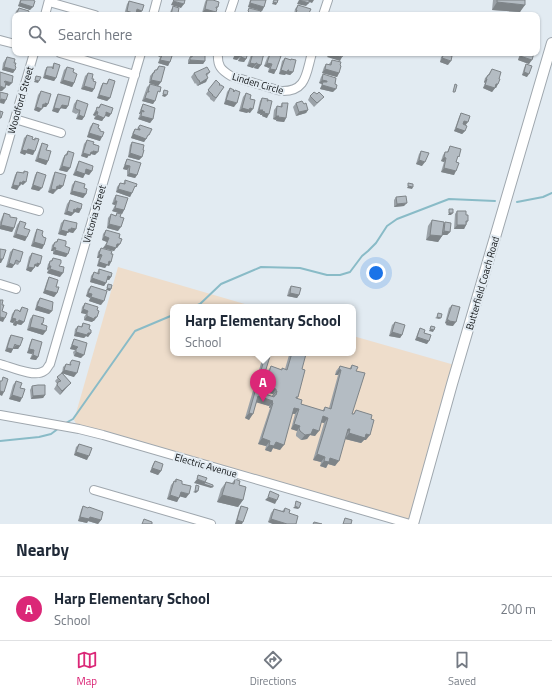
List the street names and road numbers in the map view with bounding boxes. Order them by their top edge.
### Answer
street label: Woodford Street [4,64,37,136]
street label: Linden Circle [230,69,285,98]
street label: Victoria Street [79,183,110,245]
street label: Butterfield Coach Road [462,235,503,332]
street label: Electric Avenue [173,449,239,482]

